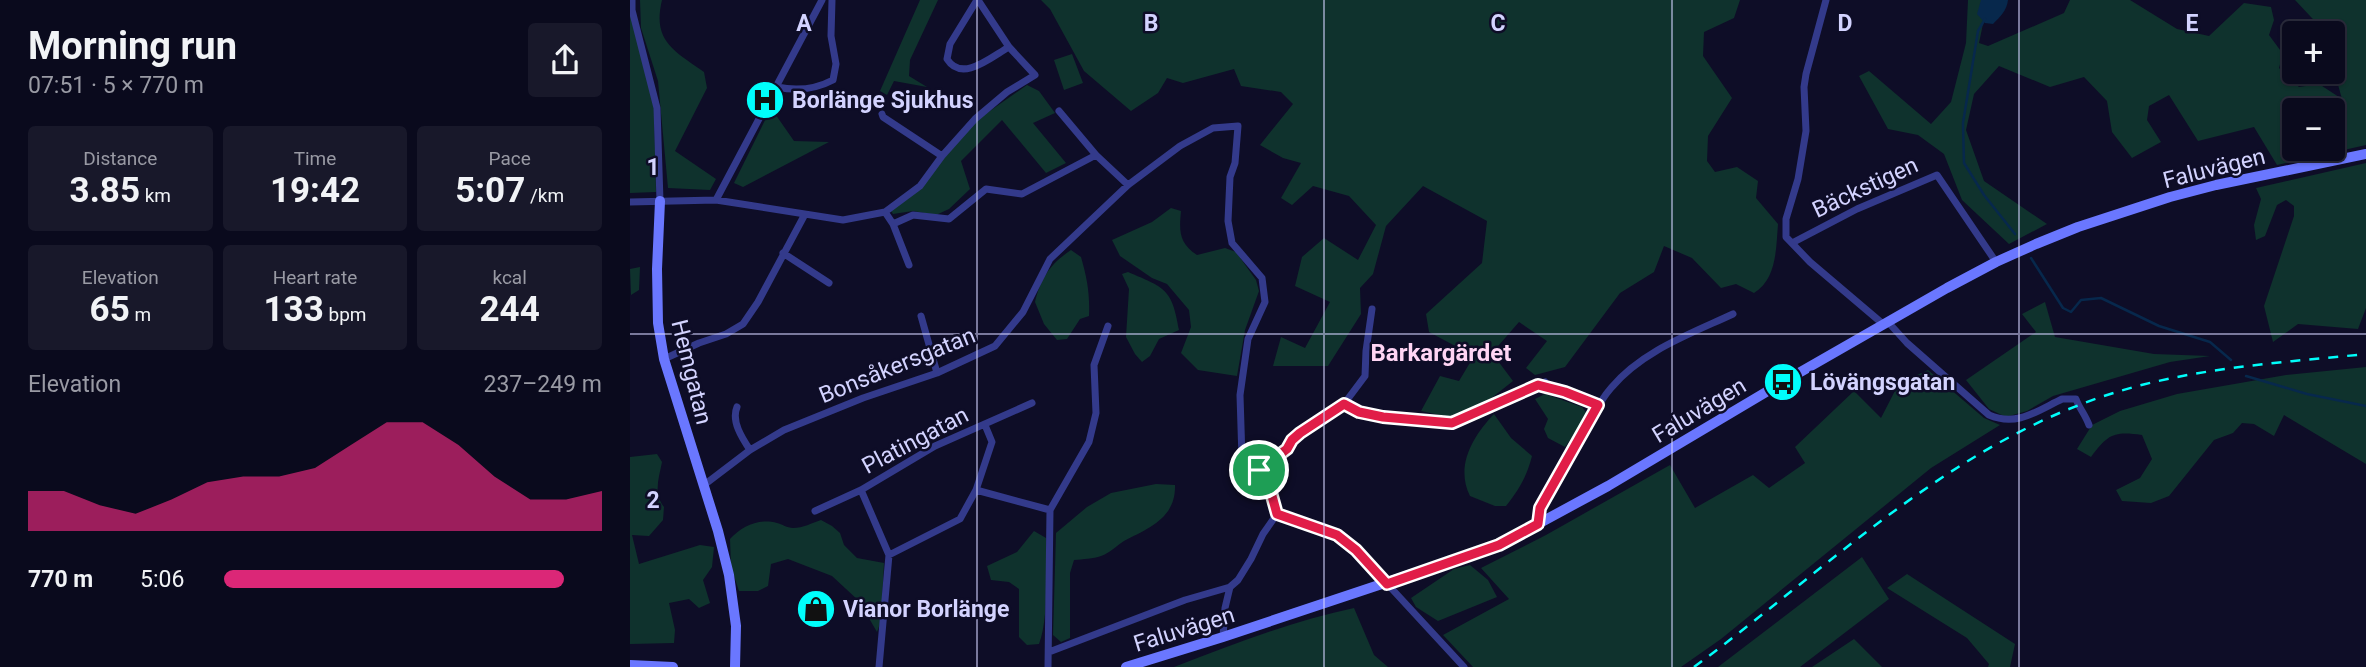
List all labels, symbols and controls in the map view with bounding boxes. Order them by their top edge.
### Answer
text: A [796,10,812,37]
text: B [1144,10,1158,37]
text: C [1490,10,1506,37]
text: D [1838,10,1852,37]
text: E [2186,10,2199,37]
map controls [2282,21,2345,161]
button: + [2282,21,2345,84]
button: share [528,23,602,97]
text: Morning run [28,24,237,68]
text: 07:51 · 5 × 770 m [28,72,204,99]
hospital icon: Borlänge Sjukhus [744,79,786,121]
place label: Borlänge Sjukhus [792,87,974,114]
button: − [2282,98,2345,161]
street label: Faluvägen [2160,143,2268,194]
text: Distance [83,147,157,170]
text: Time [294,147,336,170]
text: Pace [489,147,531,170]
street label: Bäckstigen [1808,151,1922,224]
text: 1 [646,154,660,181]
text: 3.85 [70,170,140,211]
text: 19:42 [270,170,360,211]
text: 5:07 [455,170,525,211]
text: km [140,184,171,207]
text: /km [525,184,564,207]
text: Elevation [82,266,159,289]
text: Heart rate [273,266,357,289]
text: kcal [492,266,527,289]
text: 65 [90,289,130,330]
text: 133 [264,289,324,330]
text: 244 [480,289,540,330]
text: m [130,303,151,326]
text: bpm [324,303,366,326]
street label: Hemgatan [665,317,718,427]
street label: Bonsåkersgatan [815,322,979,409]
district label: Barkargärdet [1371,339,1511,367]
bus stop icon: Lövängsgatan [1762,361,1804,403]
place label: Lövängsgatan [1810,369,1955,396]
text: Elevation [28,371,121,398]
text: 237–249 m [483,371,602,398]
street label: Faluvägen [1648,372,1751,449]
street label: Platingatan [857,401,973,480]
pin [1229,440,1289,500]
icon: arrive [1240,451,1278,489]
text: 2 [646,487,660,514]
text: 770 m [28,566,93,593]
text: 5:06 [140,566,184,593]
shop icon: Vianor Borlänge [795,588,837,630]
place label: Vianor Borlänge [843,596,1009,623]
street label: Faluvägen [1130,601,1238,658]

